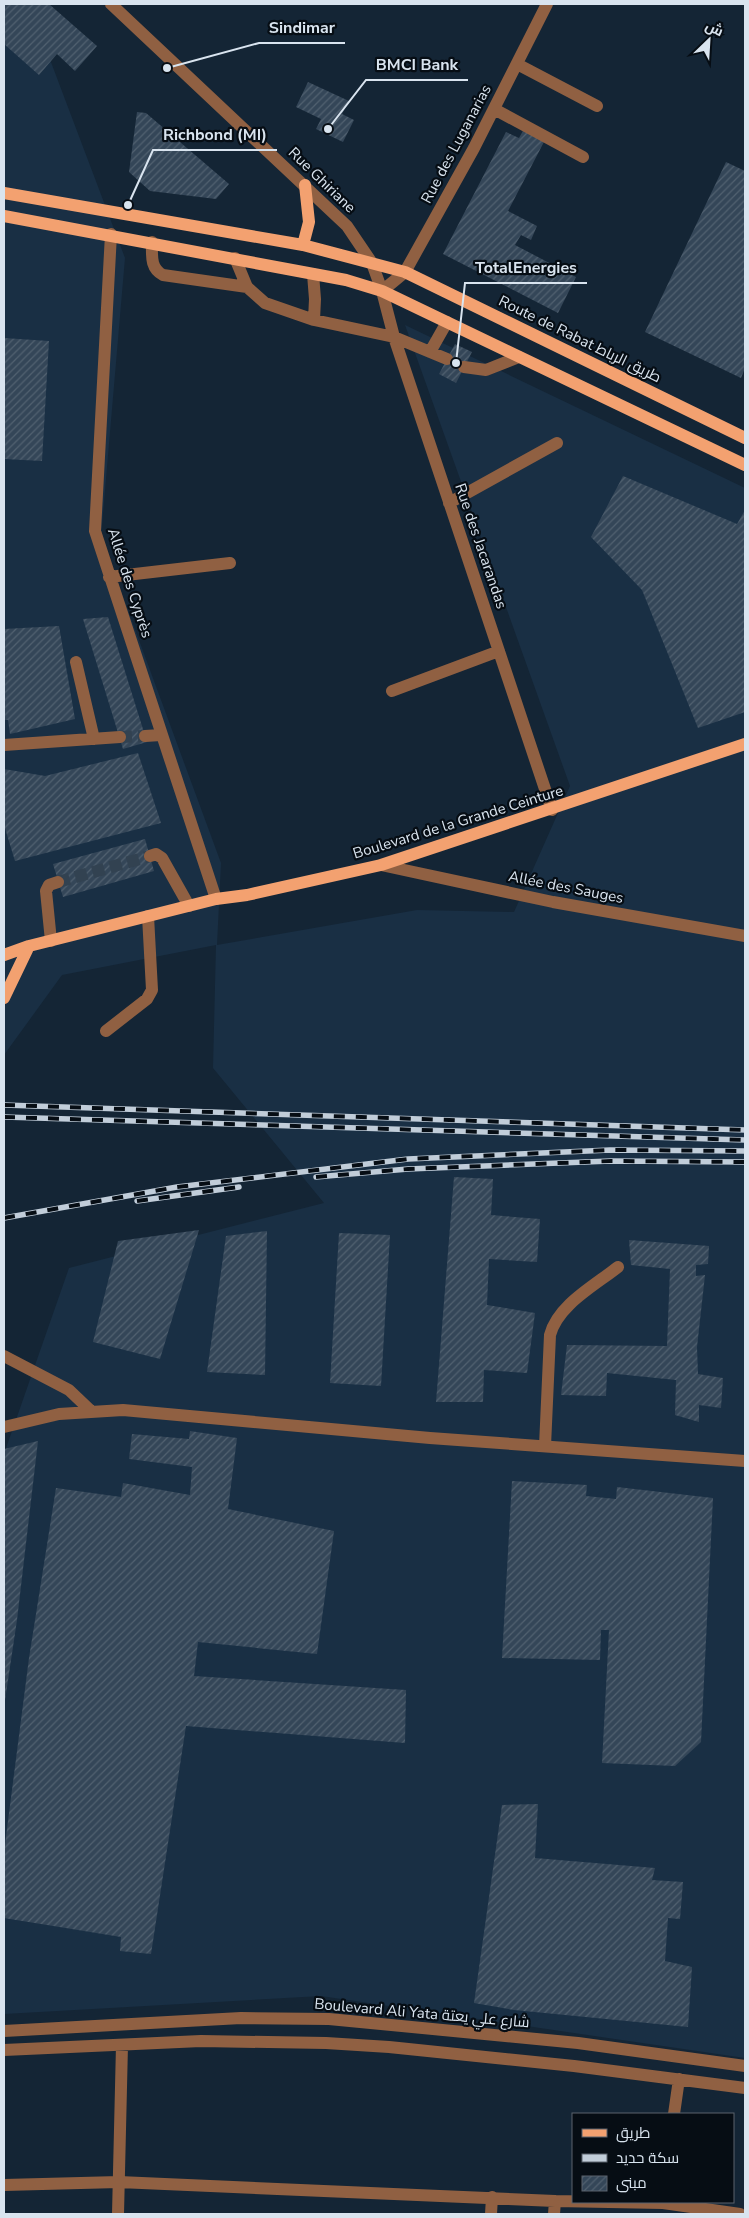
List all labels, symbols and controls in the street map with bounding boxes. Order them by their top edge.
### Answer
callout: Sindimar [259,12,345,43]
north arrow [684,15,734,65]
text: ش [702,16,726,41]
text: Sindimar [269,17,336,39]
callout: BMCI Bank [366,49,468,80]
text: BMCI Bank [376,54,459,76]
street label: Rue des Luganarias [416,81,496,207]
callout: Richbond (MI) [153,119,277,150]
text: Richbond (MI) [163,124,267,146]
street label: Rue Ghiriane [284,143,360,217]
callout: TotalEnergies [465,252,587,283]
text: TotalEnergies [475,257,577,279]
street label: Route de Rabat طريق الرباط [495,291,665,387]
street label: Rue des Jacarandas [450,481,512,611]
street label: Allée des Cyprès [103,526,157,640]
street label: Boulevard de la Grande Ceinture [350,780,566,864]
street label: Allée des Sauges [507,866,625,908]
street label: Boulevard Ali Yata شارع علي يعتة [313,1994,531,2034]
legend [572,2113,734,2203]
text: طريق [616,2123,650,2143]
text: سكة حديد [616,2148,679,2168]
text: مبنى [616,2173,647,2193]

